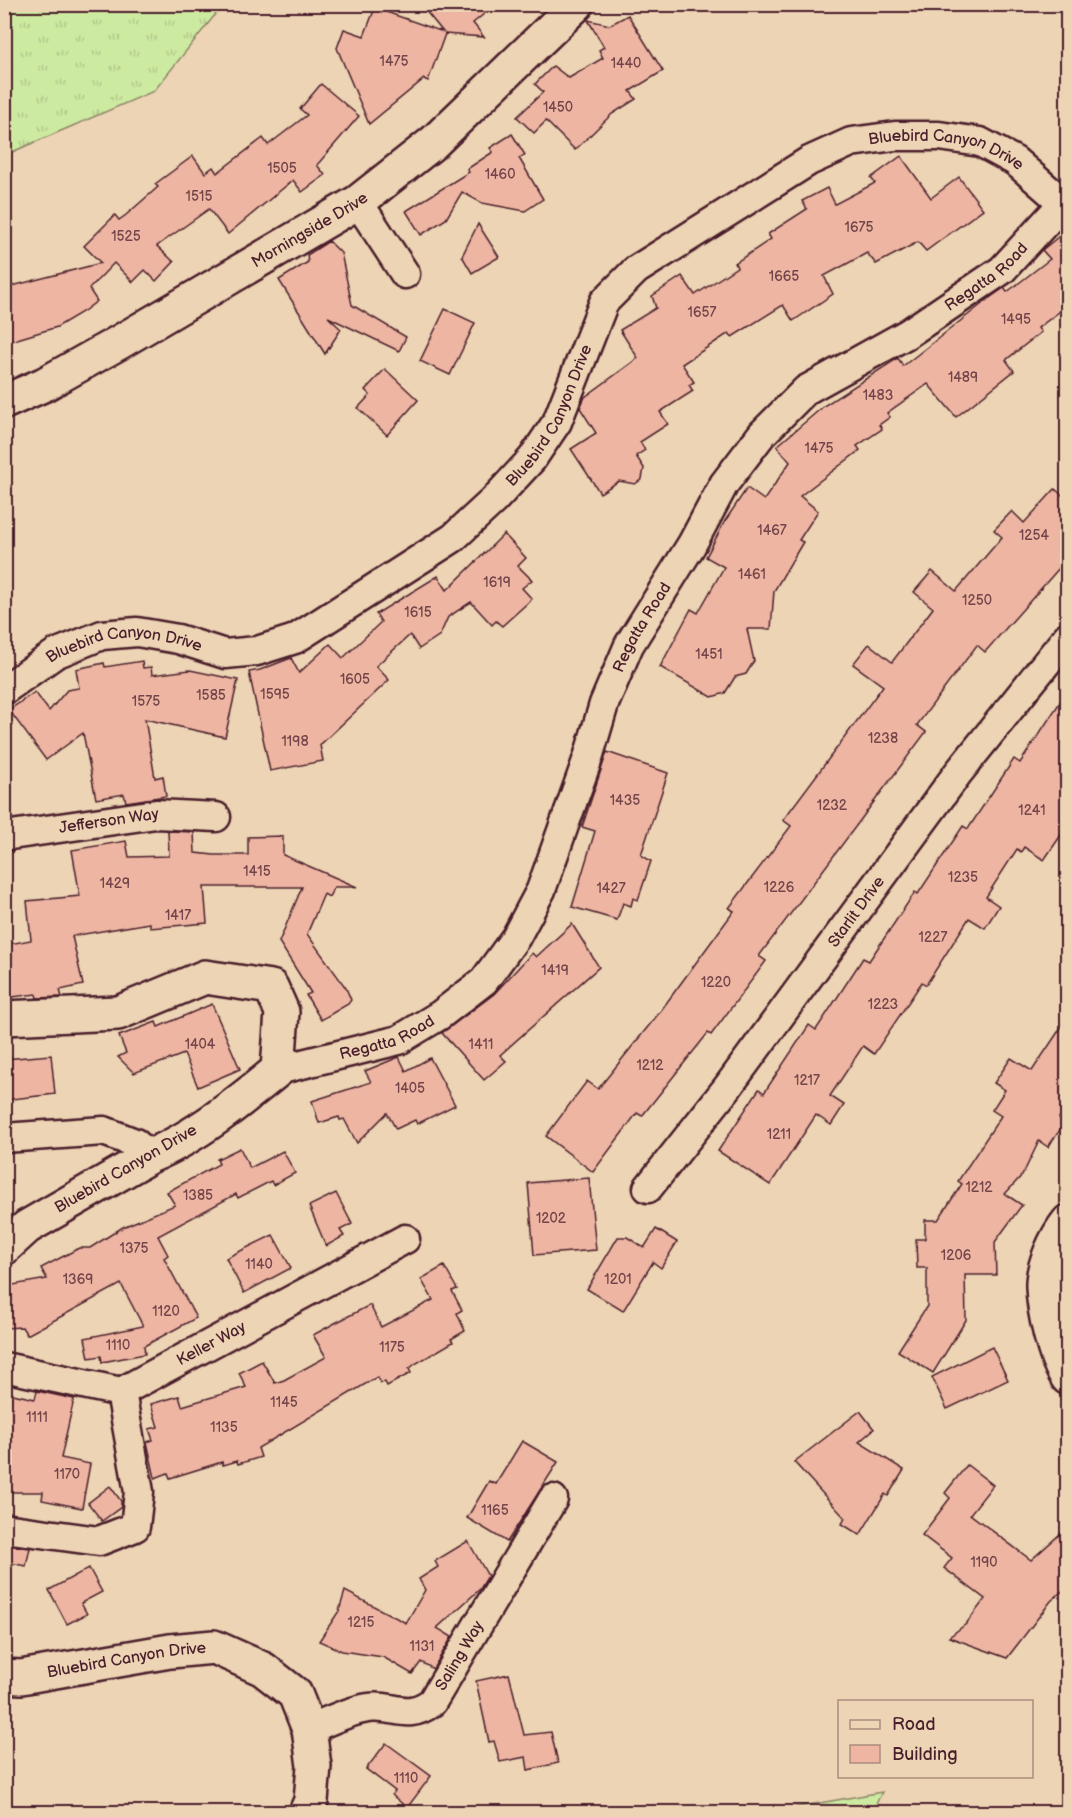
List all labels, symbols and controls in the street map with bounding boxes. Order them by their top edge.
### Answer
house number: 1475 [380,53,408,70]
house number: 1440 [611,55,641,72]
house number: 1450 [543,99,573,116]
street label: Bluebird Canyon Drive [867,127,1028,174]
house number: 1505 [267,160,297,177]
house number: 1460 [485,166,515,183]
house number: 1515 [186,188,212,205]
street label: Morningside Drive [248,188,372,272]
house number: 1675 [845,219,873,236]
house number: 1525 [111,228,141,245]
street label: Regatta Road [941,239,1032,315]
house number: 1665 [769,268,799,285]
house number: 1657 [688,304,717,321]
house number: 1495 [1001,311,1031,328]
street label: Bluebird Canyon Drive [502,341,596,490]
house number: 1489 [948,369,978,386]
house number: 1483 [863,387,893,404]
house number: 1475 [805,440,833,457]
house number: 1467 [757,522,787,539]
house number: 1254 [1019,527,1050,544]
house number: 1461 [738,566,766,583]
house number: 1619 [483,574,511,591]
street label: Regatta Road [609,579,675,675]
house number: 1250 [962,592,992,609]
house number: 1615 [404,604,432,621]
street label: Bluebird Canyon Drive [42,622,205,667]
house number: 1451 [695,646,723,663]
house number: 1605 [340,671,370,688]
house number: 1595 [260,686,290,703]
house number: 1585 [196,687,226,704]
house number: 1575 [132,693,160,710]
house number: 1238 [868,730,898,747]
house number: 1198 [281,733,309,750]
house number: 1435 [610,792,640,809]
house number: 1232 [817,797,848,814]
house number: 1241 [1018,802,1046,819]
street label: Jefferson Way [58,804,161,837]
house number: 1415 [243,863,271,880]
house number: 1235 [948,869,978,886]
street label: Starlit Drive [824,872,889,951]
house number: 1429 [100,875,130,892]
house number: 1226 [764,879,795,896]
house number: 1427 [596,880,626,897]
house number: 1417 [165,907,191,924]
house number: 1227 [919,929,948,946]
house number: 1419 [541,962,569,979]
house number: 1220 [701,974,731,991]
house number: 1223 [868,996,898,1013]
street label: Regatta Road [337,1011,438,1064]
house number: 1404 [185,1036,216,1053]
house number: 1411 [469,1036,493,1053]
house number: 1212 [636,1057,664,1074]
house number: 1217 [794,1072,820,1089]
house number: 1405 [395,1080,425,1097]
street label: Bluebird Canyon Drive [52,1120,201,1217]
house number: 1211 [767,1126,791,1143]
house number: 1212 [965,1179,993,1196]
house number: 1385 [183,1187,213,1204]
house number: 1202 [536,1210,567,1227]
house number: 1375 [120,1240,148,1257]
house number: 1206 [941,1247,972,1264]
house number: 1140 [245,1256,273,1273]
house number: 1369 [63,1271,93,1288]
house number: 1201 [604,1271,632,1288]
house number: 1120 [152,1303,180,1320]
street label: Keller Way [173,1317,250,1370]
house number: 1110 [106,1337,130,1354]
house number: 1175 [379,1339,405,1356]
house number: 1145 [270,1394,298,1411]
house number: 1111 [26,1409,48,1426]
house number: 1135 [210,1419,238,1436]
house number: 1170 [54,1466,80,1483]
house number: 1165 [481,1502,509,1519]
house number: 1190 [970,1554,998,1571]
house number: 1215 [348,1614,374,1631]
street label: Saling Way [431,1617,488,1694]
street label: Bluebird Canyon Drive [45,1638,207,1682]
house number: 1131 [410,1638,434,1655]
legend [838,1700,1033,1778]
text: Road [892,1714,936,1735]
text: Building [892,1744,958,1765]
house number: 1110 [394,1770,418,1787]

